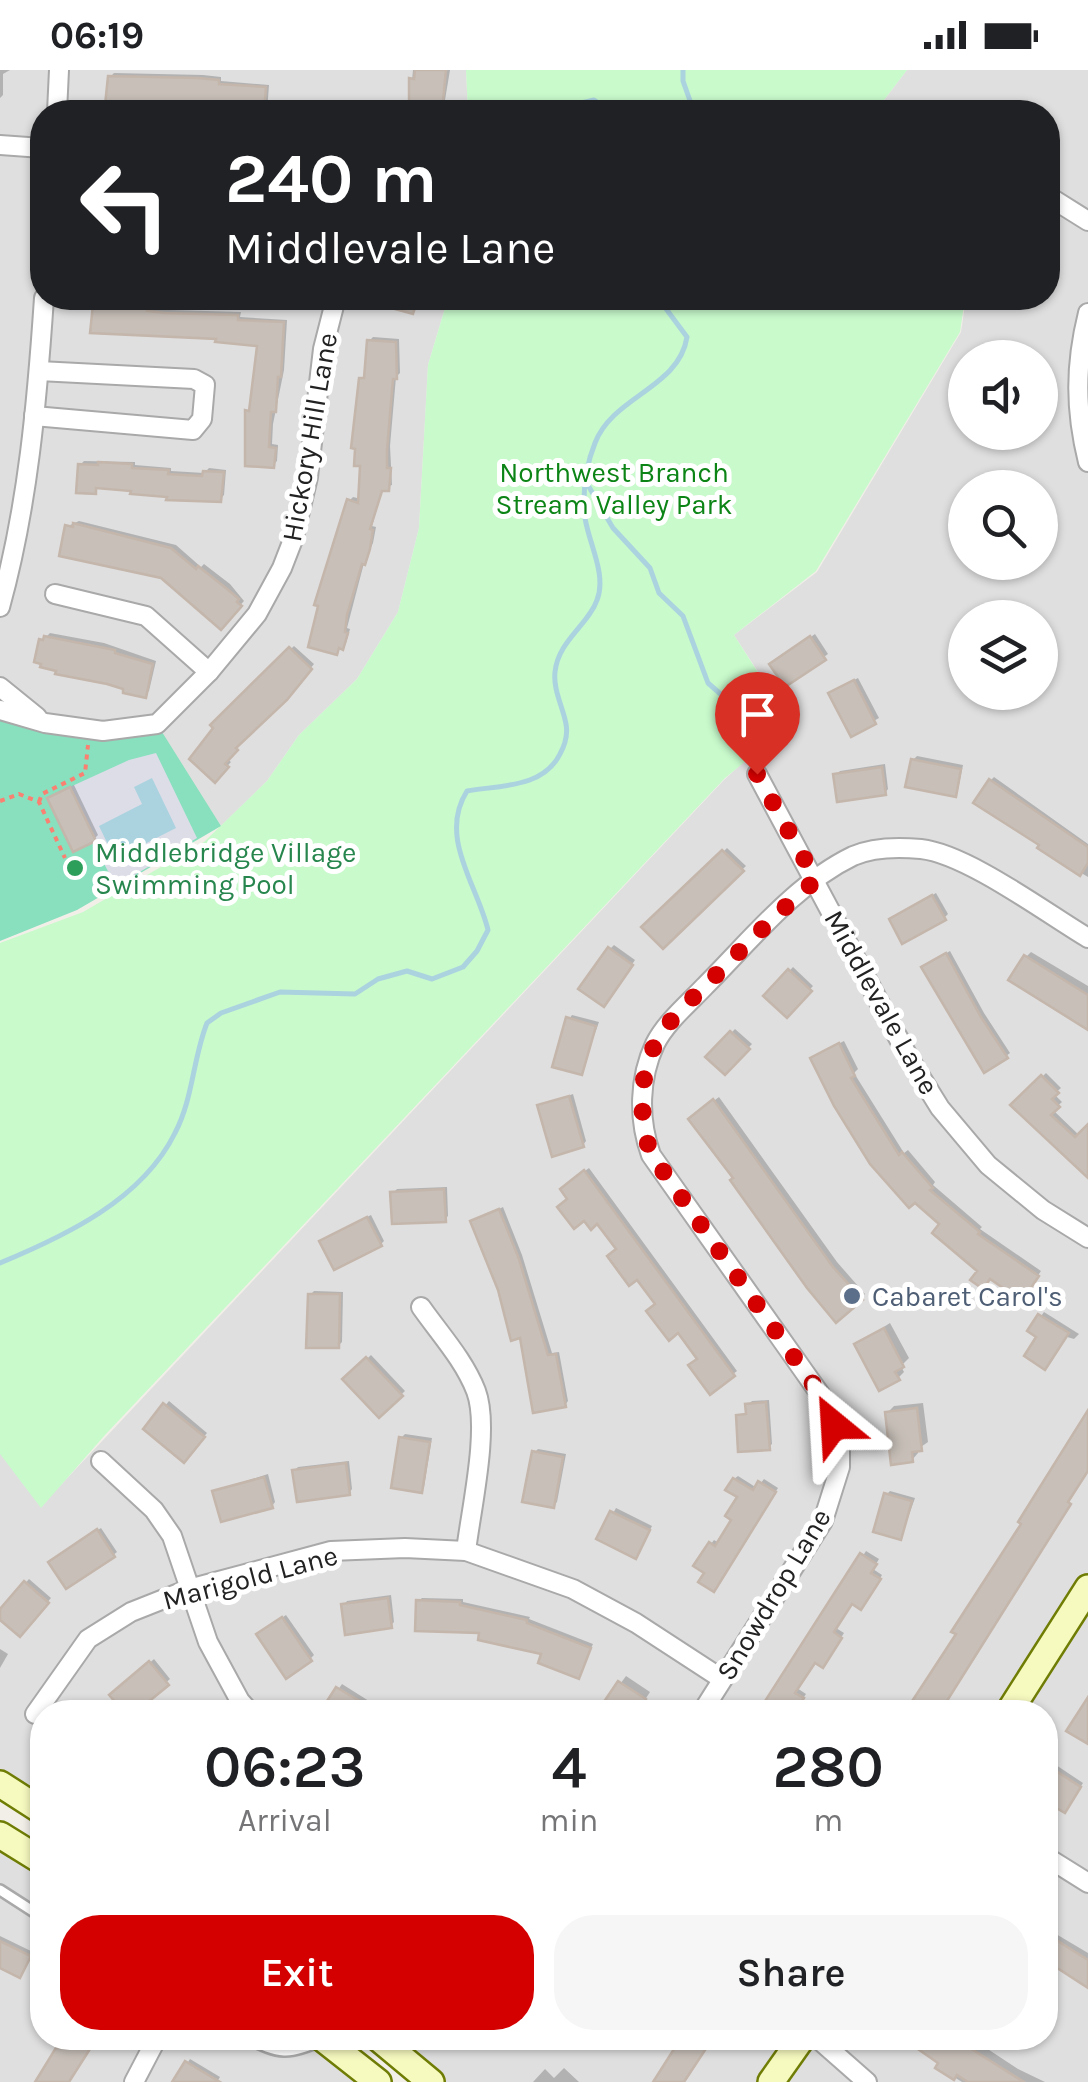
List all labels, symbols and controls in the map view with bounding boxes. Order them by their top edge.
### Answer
text: 06:19 [50,13,144,58]
text: 240 m [225,138,437,220]
icon: left [60,140,190,270]
text: Middlevale Lane [225,222,555,274]
street label: Hickory Hill Lane [275,330,344,544]
map controls [948,340,1058,710]
button: sound [948,340,1058,450]
park label: Northwest Branch Stream Valley Park [495,456,733,521]
button: search [948,470,1058,580]
button: layers [948,600,1058,710]
pin [715,672,800,775]
icon: arrive [730,687,785,742]
place label: Middlebridge Village Swimming Pool [95,836,356,901]
marker: Middlebridge Village Swimming Pool [64,857,86,879]
street label: Middlevale Lane [817,904,946,1100]
place label: Cabaret Carol's [872,1280,1063,1313]
marker: Cabaret Carol's [841,1285,863,1307]
position arrow [782,1373,886,1477]
street label: Snowdrop Lane [709,1503,838,1686]
street label: Marigold Lane [159,1538,341,1617]
text: 06:23 [204,1732,365,1802]
text: 4 [551,1732,587,1802]
text: 280 [772,1732,884,1802]
text: Arrival [238,1802,332,1839]
text: min [540,1802,598,1839]
text: m [813,1802,843,1839]
button: Exit [60,1915,534,2030]
button: Share [554,1915,1028,2030]

